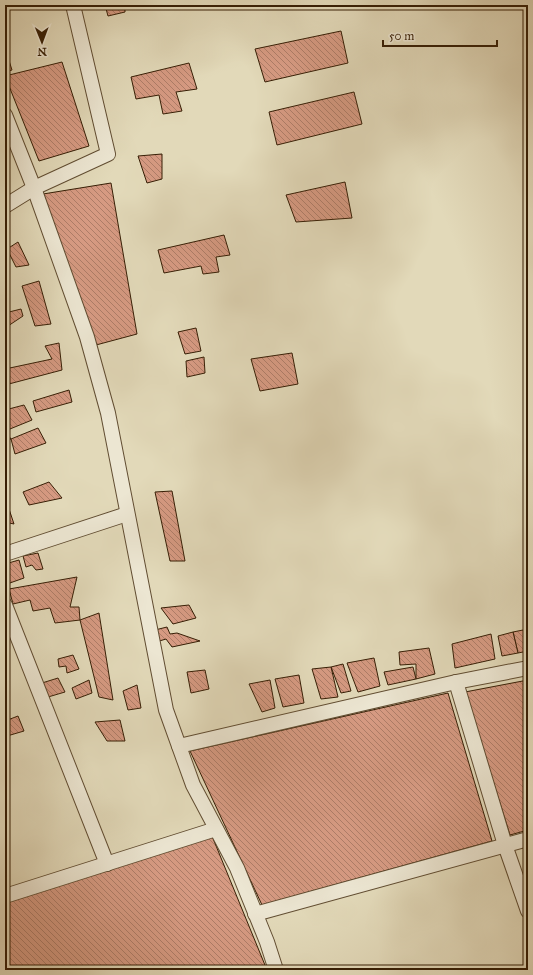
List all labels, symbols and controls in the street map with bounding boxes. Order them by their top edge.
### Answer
north arrow [22,22,62,62]
scale bar [383,22,497,48]
text: 50 m [389,29,414,43]
text: N [37,45,47,58]

